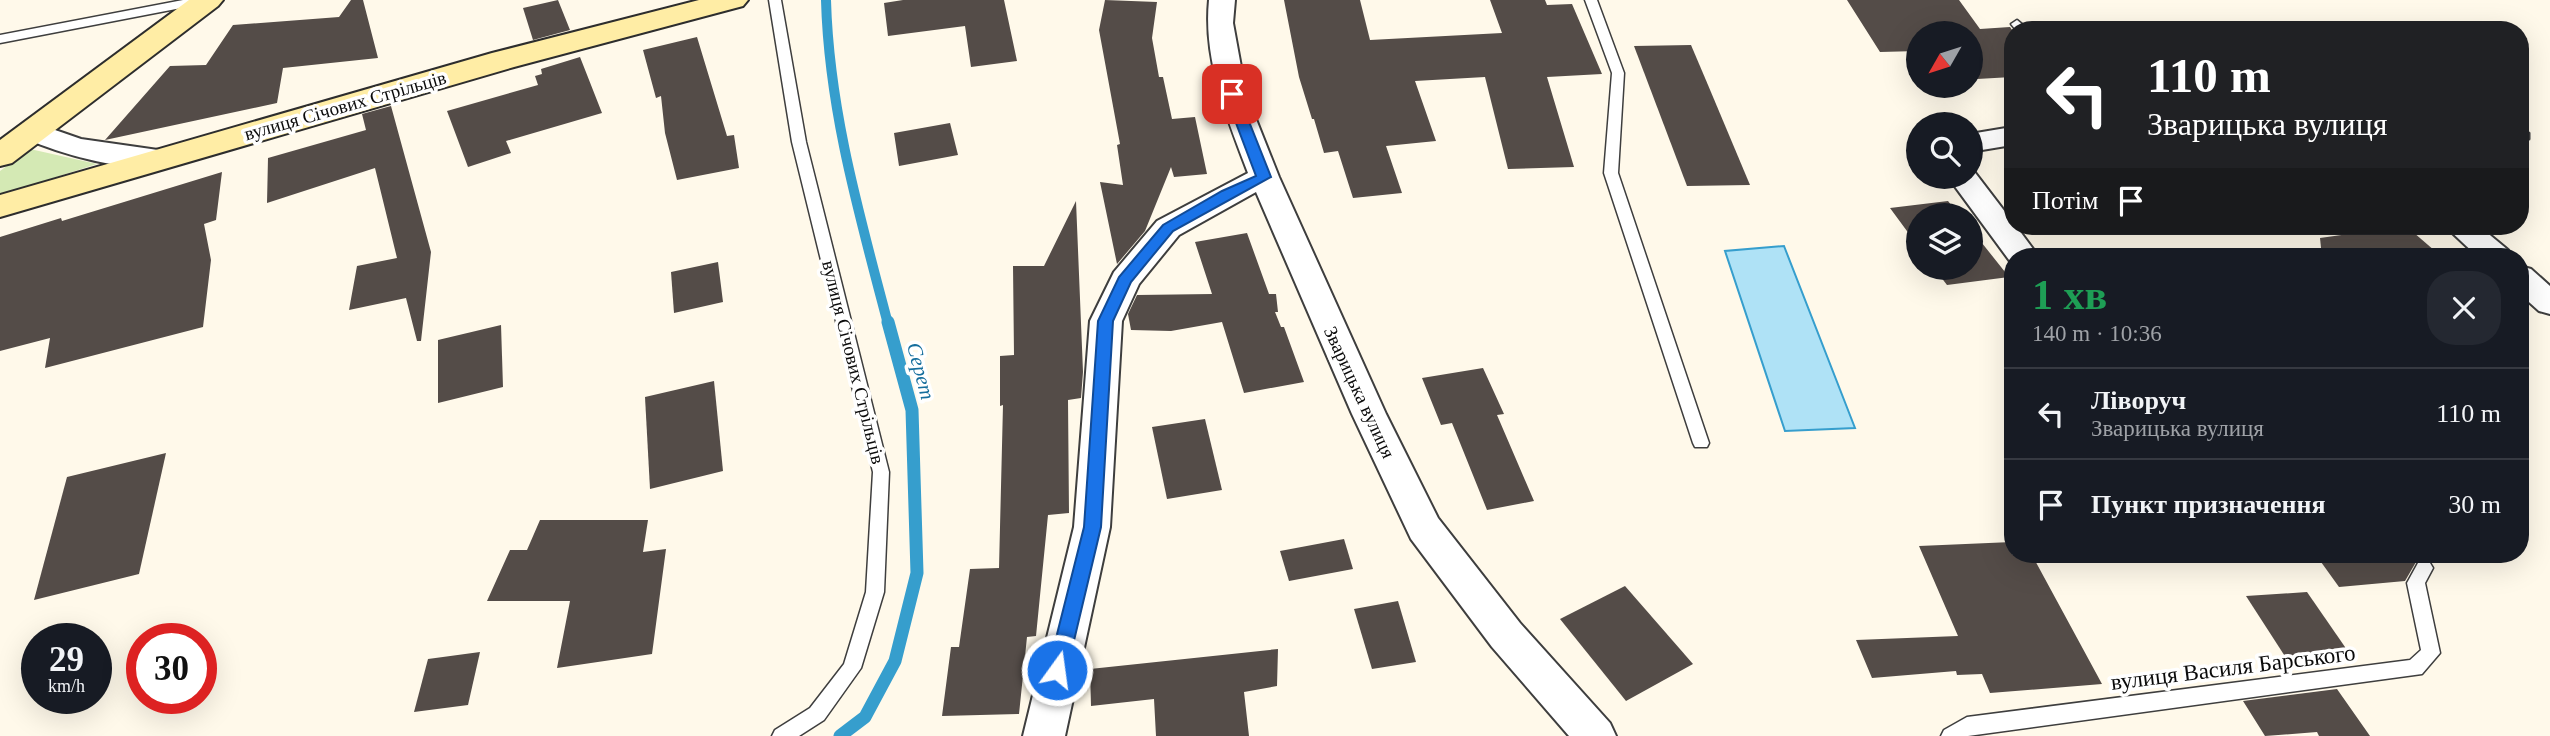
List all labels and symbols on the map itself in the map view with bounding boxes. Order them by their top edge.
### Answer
north arrow [1906,21,1983,98]
pin [1202,64,1262,124]
street label: вулиця Січових Стрільців [242,67,449,144]
street label: вулиця Січових Стрільців [818,258,889,466]
street label: Зварицька вулиця [1320,323,1399,462]
water label: Серет [902,340,940,402]
speed limit sign: 30 [126,623,217,714]
position arrow [1020,633,1094,707]
street label: вулиця Василя Барського [2109,640,2357,695]

